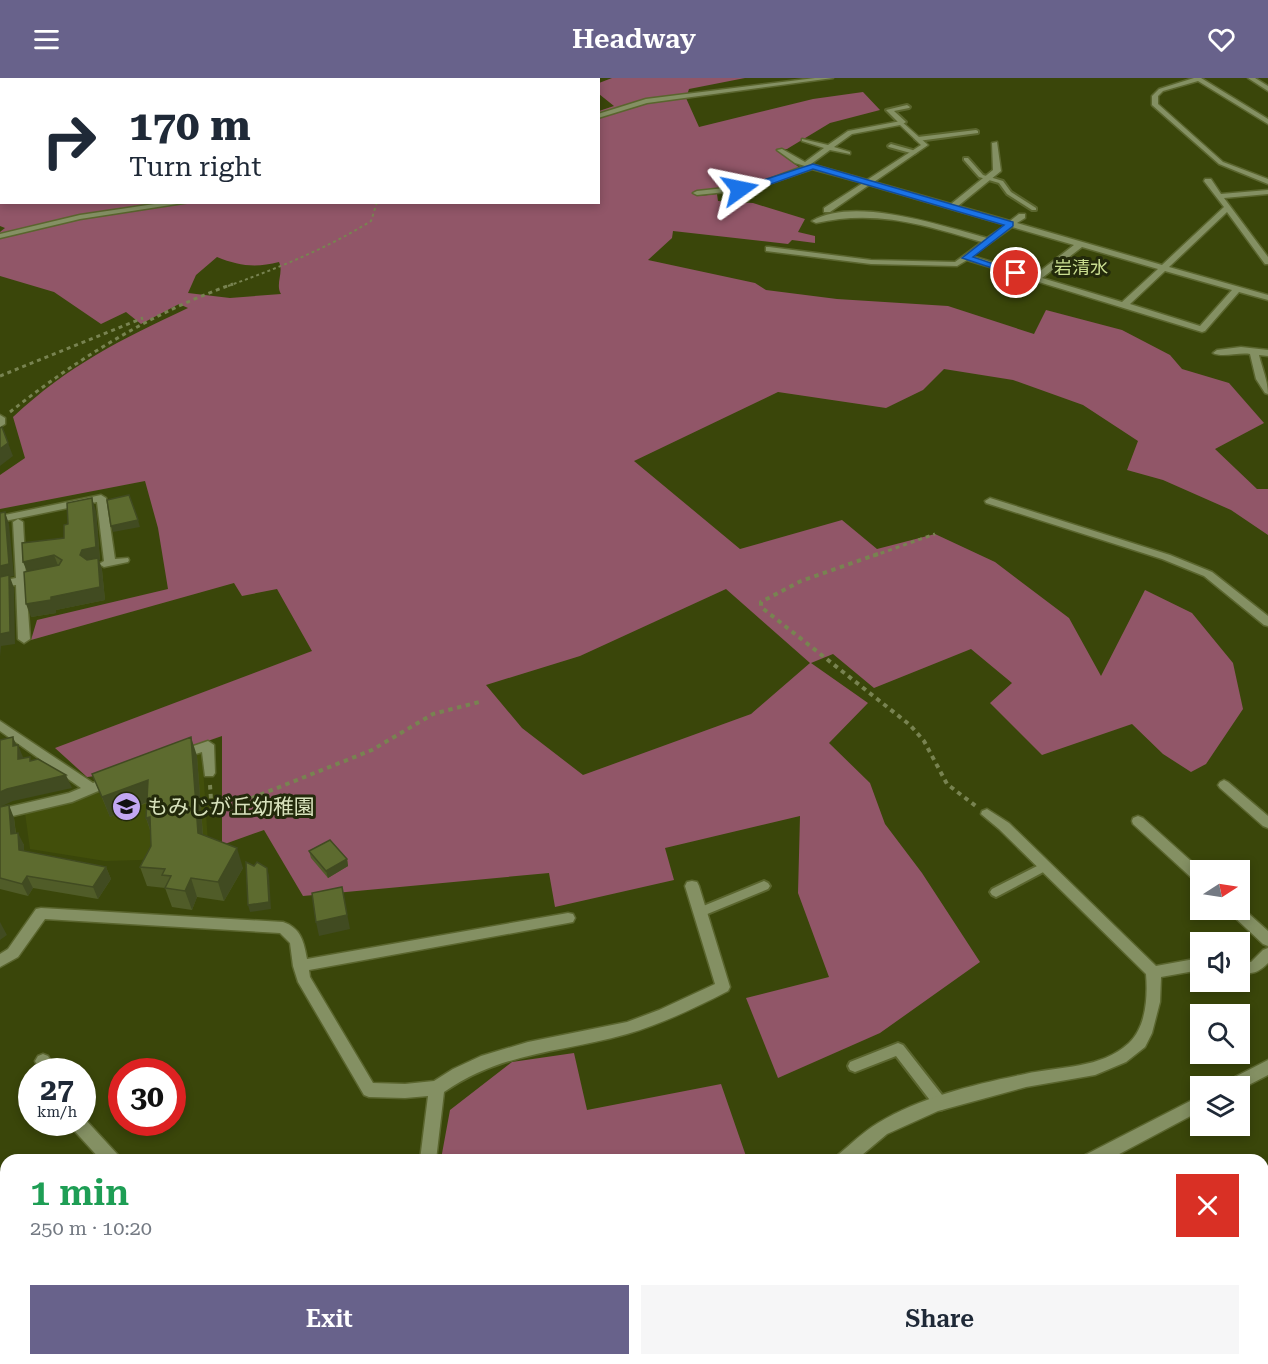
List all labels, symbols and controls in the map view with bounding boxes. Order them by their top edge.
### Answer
icon: menu [30,23,63,56]
text: Headway [572,23,696,55]
icon: heart [1205,23,1238,56]
text: 170 m [129,101,251,150]
icon: right [30,102,108,180]
text: Turn right [129,151,262,183]
position arrow [708,157,772,221]
pin [990,247,1041,298]
icon: arrive [999,256,1032,289]
district label: 岩清水 [1054,257,1108,278]
school or university icon: もみじが丘幼稚園 [110,791,142,823]
place label: もみじが丘幼稚園 [147,795,315,819]
north arrow [1190,860,1250,920]
map controls [1190,860,1250,1136]
button: sound [1190,932,1250,992]
button: search [1190,1004,1250,1064]
speed limit sign: 30 [108,1058,186,1136]
text: 27 [40,1072,74,1107]
button: layers [1190,1076,1250,1136]
text: km/h [37,1103,77,1121]
text: 1 min [30,1172,129,1214]
button: close [1176,1174,1239,1237]
text: 250 m · 10:20 [30,1216,152,1240]
button: Exit [30,1285,629,1354]
button: Share [641,1285,1239,1354]

